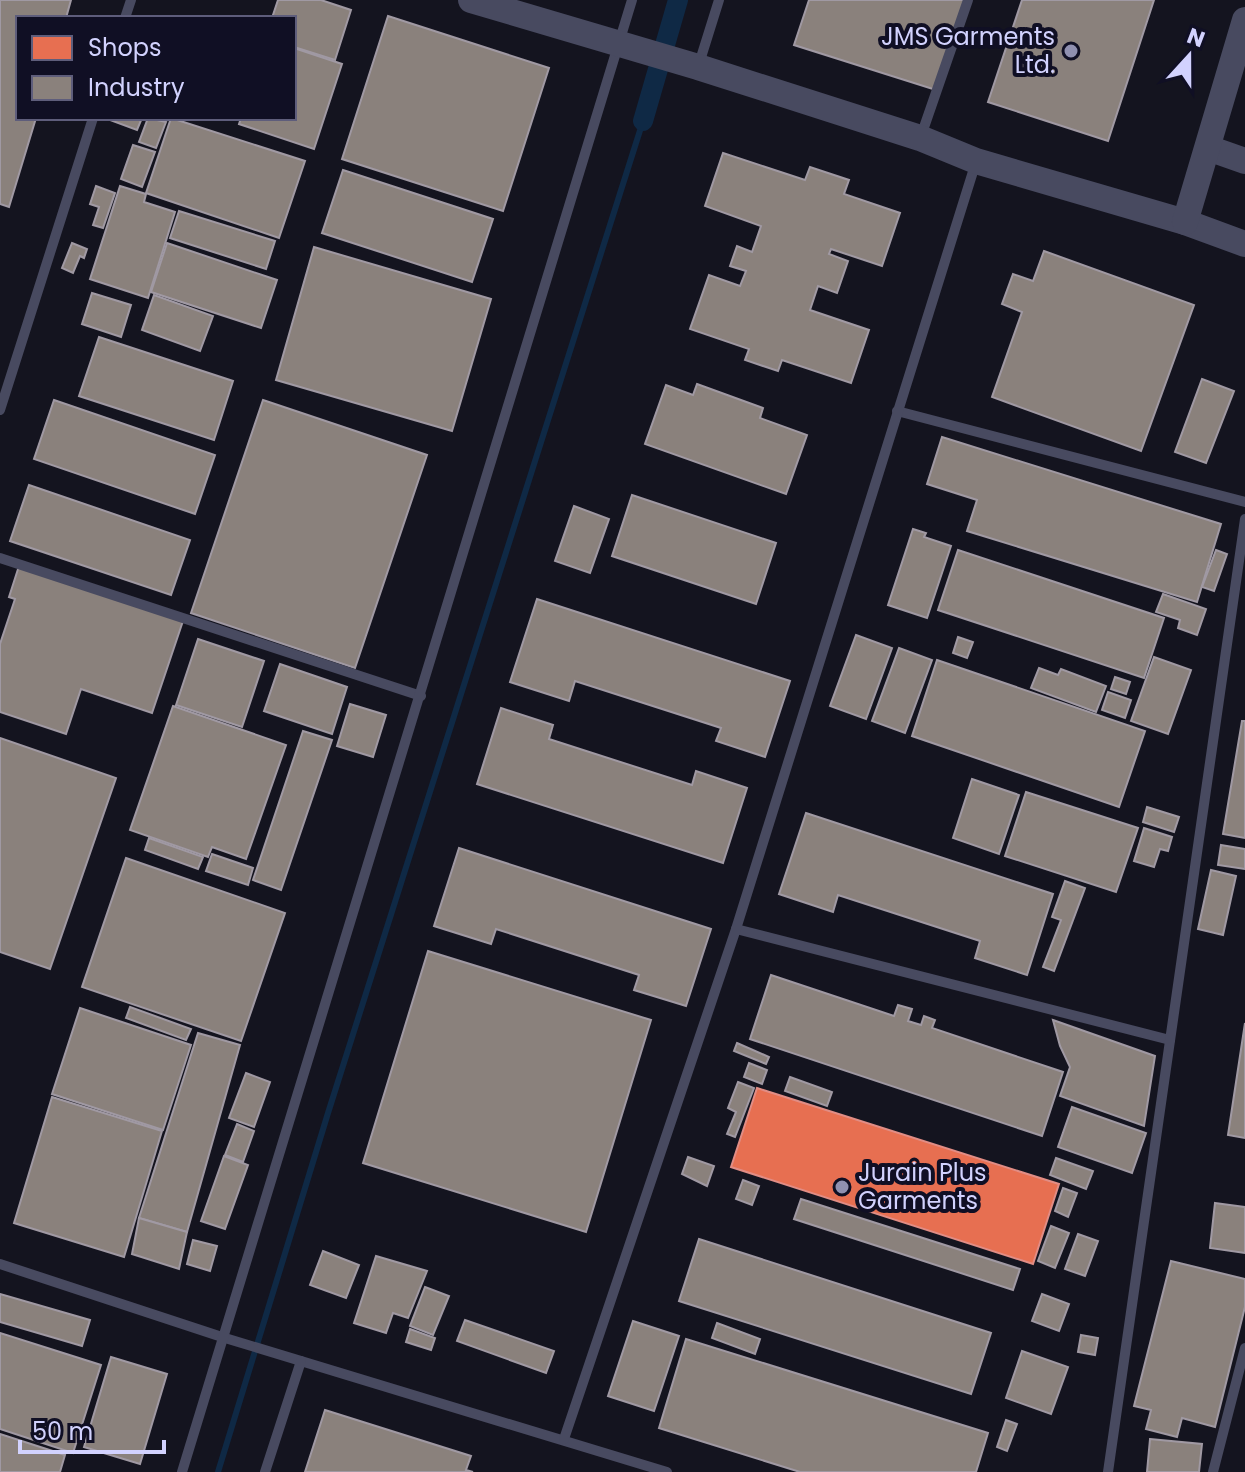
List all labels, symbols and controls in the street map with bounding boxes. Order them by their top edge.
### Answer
legend [16,16,296,120]
north arrow [1149,16,1229,96]
place label: JMS Garments Ltd. [881,20,1055,81]
text: N [1183,20,1209,55]
text: Shops [88,31,162,64]
marker: JMS Garments Ltd. [1062,42,1080,60]
text: Industry [88,71,185,104]
place label: Jurain Plus Garments [858,1156,987,1217]
marker: Jurain Plus Garments [833,1178,851,1196]
scale bar [20,1404,164,1454]
text: 50 m [32,1415,93,1448]

